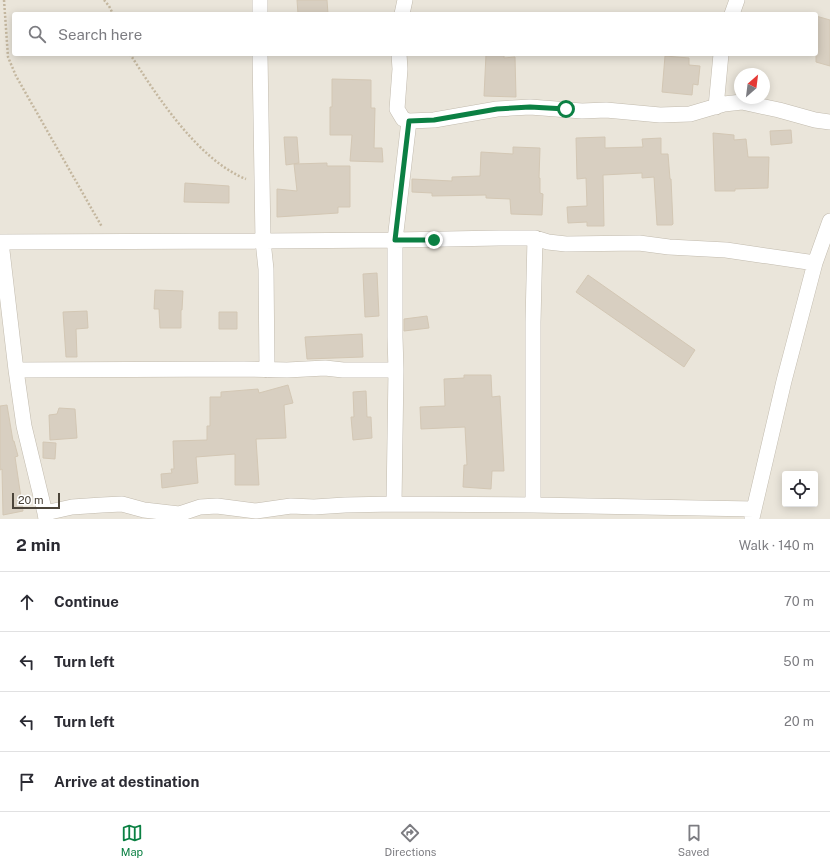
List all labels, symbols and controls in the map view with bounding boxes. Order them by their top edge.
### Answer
search box [12,12,818,56]
icon: search [26,23,48,45]
text: Search here [58,26,142,43]
north arrow [734,68,770,104]
route start [557,100,575,118]
route end [425,231,443,249]
map controls [782,471,818,507]
button: locate [782,471,818,507]
scale bar [12,491,60,510]
text: 20 m [18,494,43,506]
text: 2 min [16,535,61,555]
text: Walk · 140 m [739,538,814,553]
icon: ahead [16,591,38,613]
text: Continue [54,593,119,610]
text: 70 m [784,594,814,609]
icon: left [16,651,38,673]
text: Turn left [54,653,115,670]
text: 50 m [783,654,814,669]
icon: left [16,711,38,733]
text: Turn left [54,713,115,730]
text: 20 m [784,714,814,729]
icon: arrive [16,771,38,793]
text: Arrive at destination [54,773,199,790]
tab: Map [121,822,143,858]
tab: Directions [385,822,436,858]
tab: Saved [678,822,709,858]

